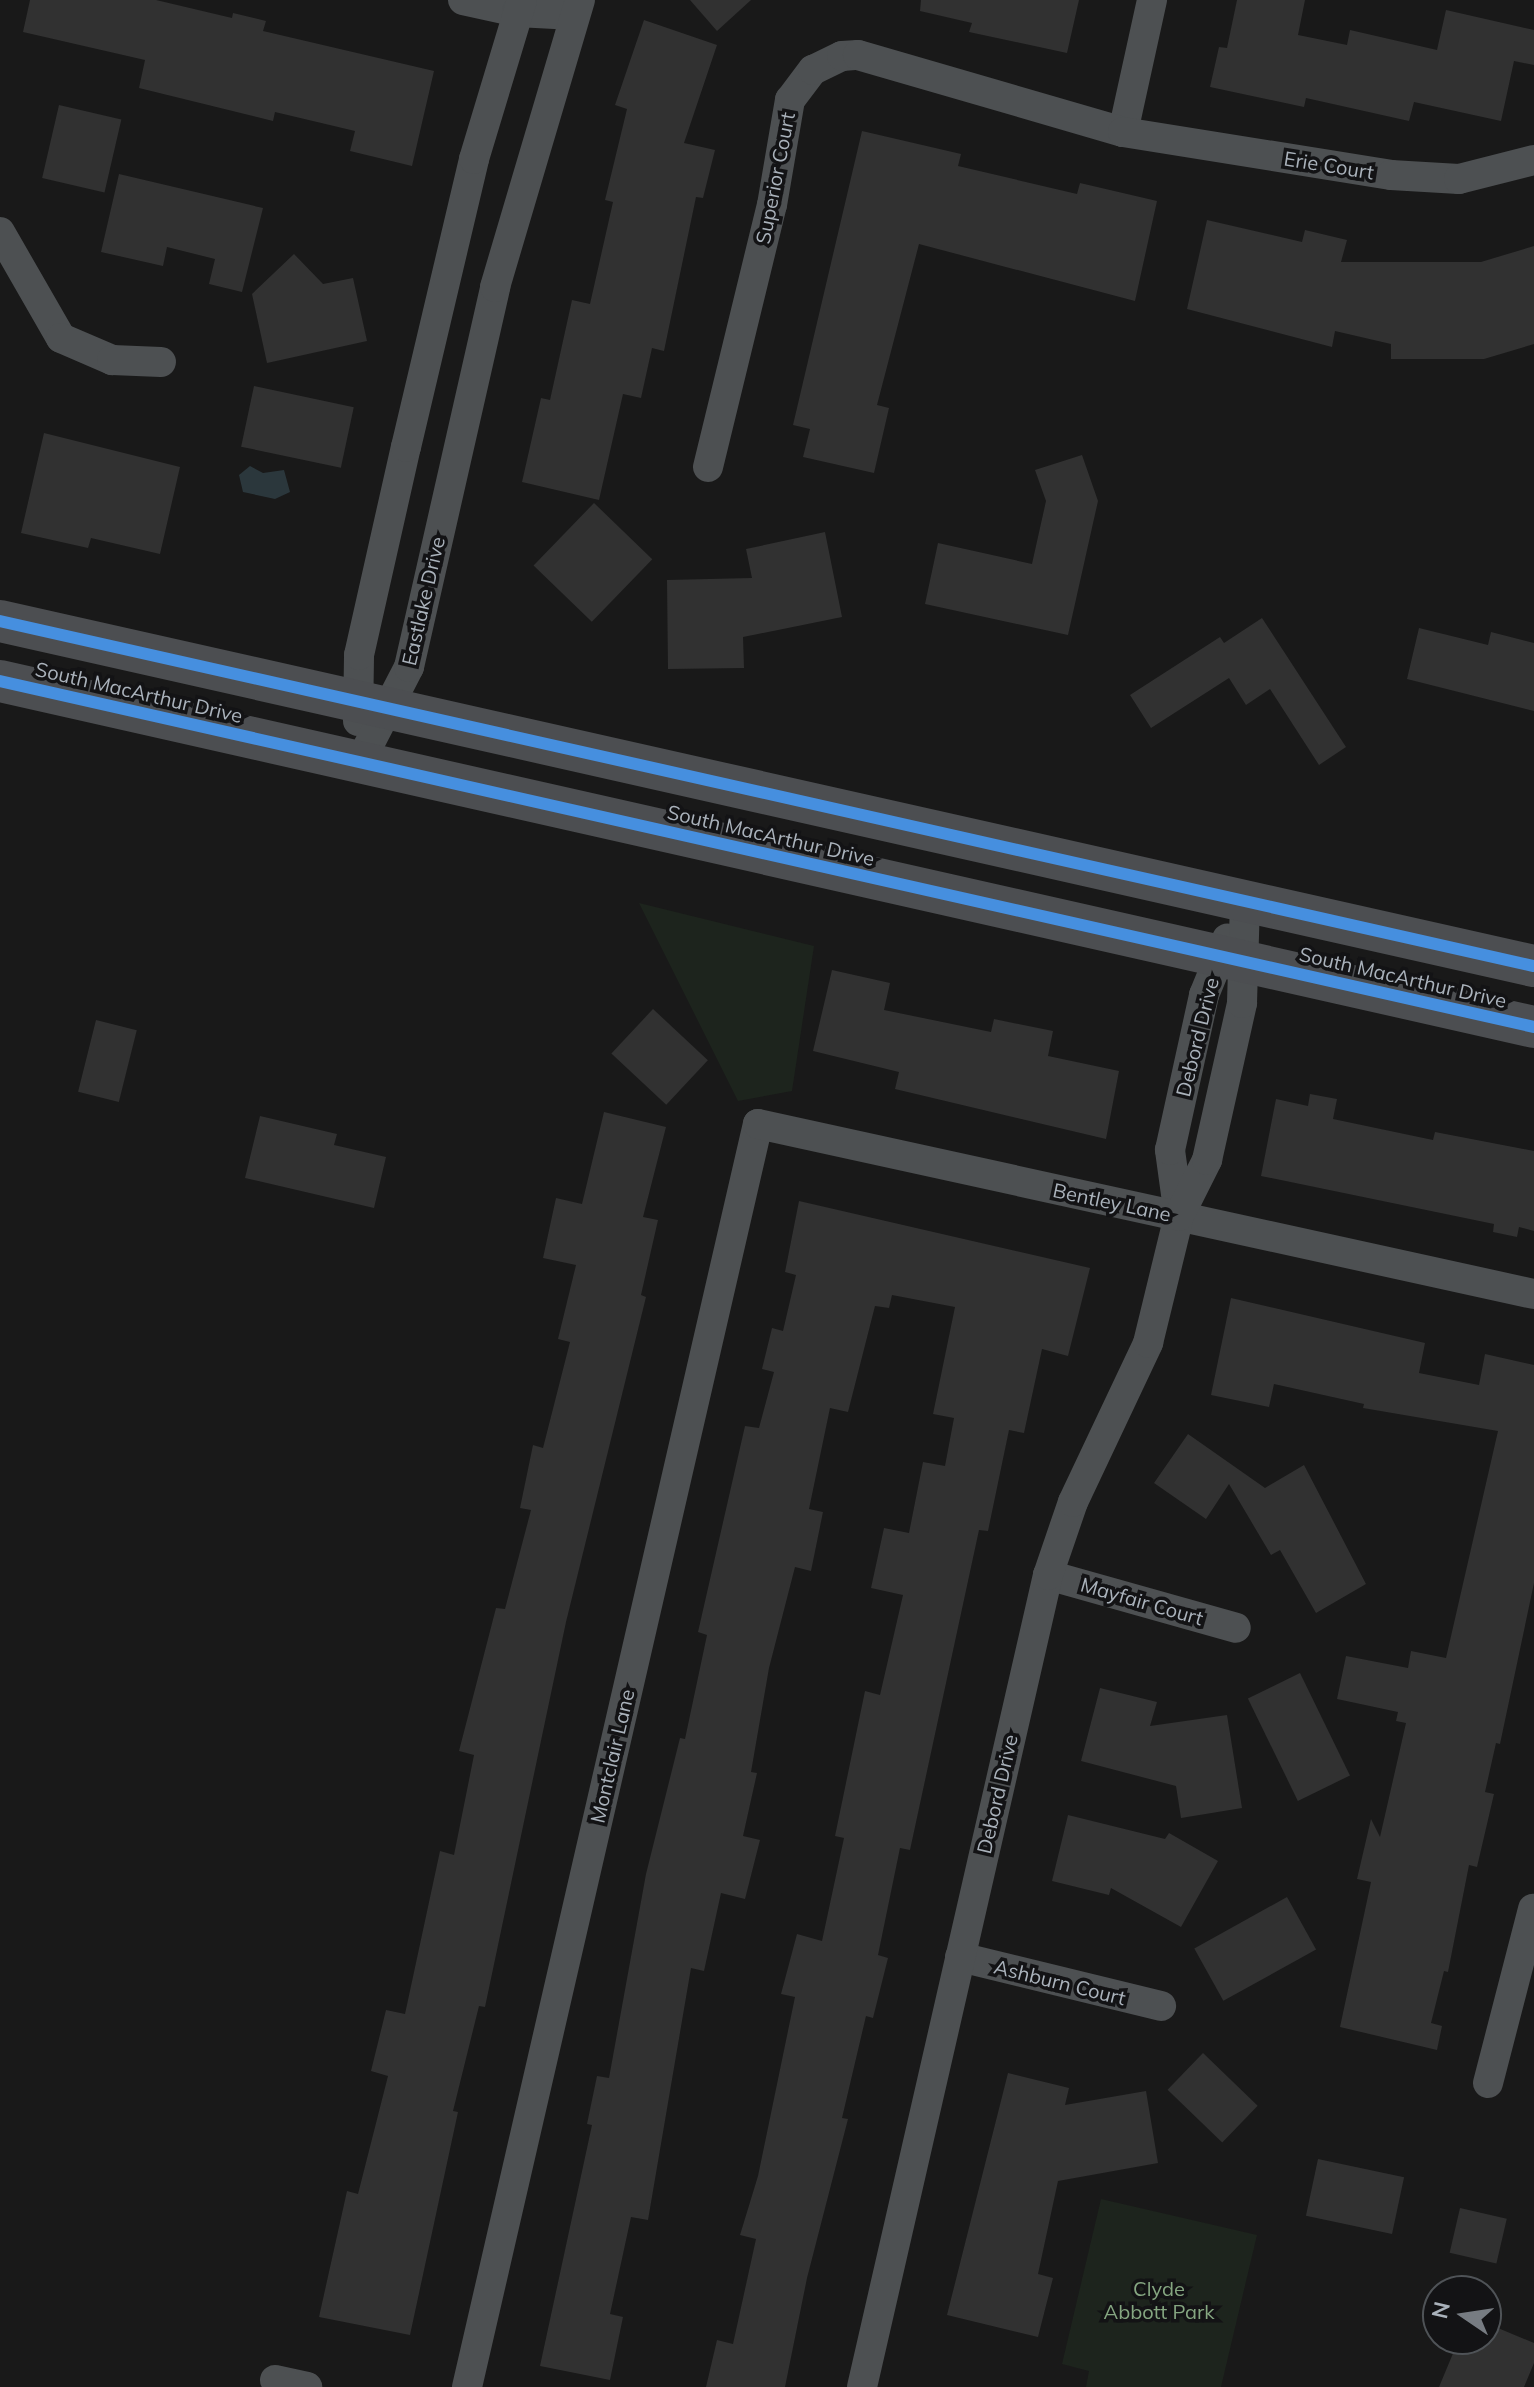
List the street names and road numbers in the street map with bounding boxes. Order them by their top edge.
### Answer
street label: Superior Court [750,110,800,246]
street label: Erie Court [1282,146,1376,184]
street label: Eastlake Drive [397,534,449,668]
street label: South MacArthur Drive [33,656,245,728]
street label: South MacArthur Drive [665,799,877,871]
street label: South MacArthur Drive [1297,941,1509,1013]
street label: Debord Drive [1171,975,1223,1099]
street label: Bentley Lane [1051,1178,1173,1226]
street label: Mayfair Court [1078,1572,1206,1630]
street label: Montclair Lane [585,1687,639,1825]
street label: Debord Drive [972,1732,1022,1856]
street label: Ashburn Court [992,1954,1128,2010]

